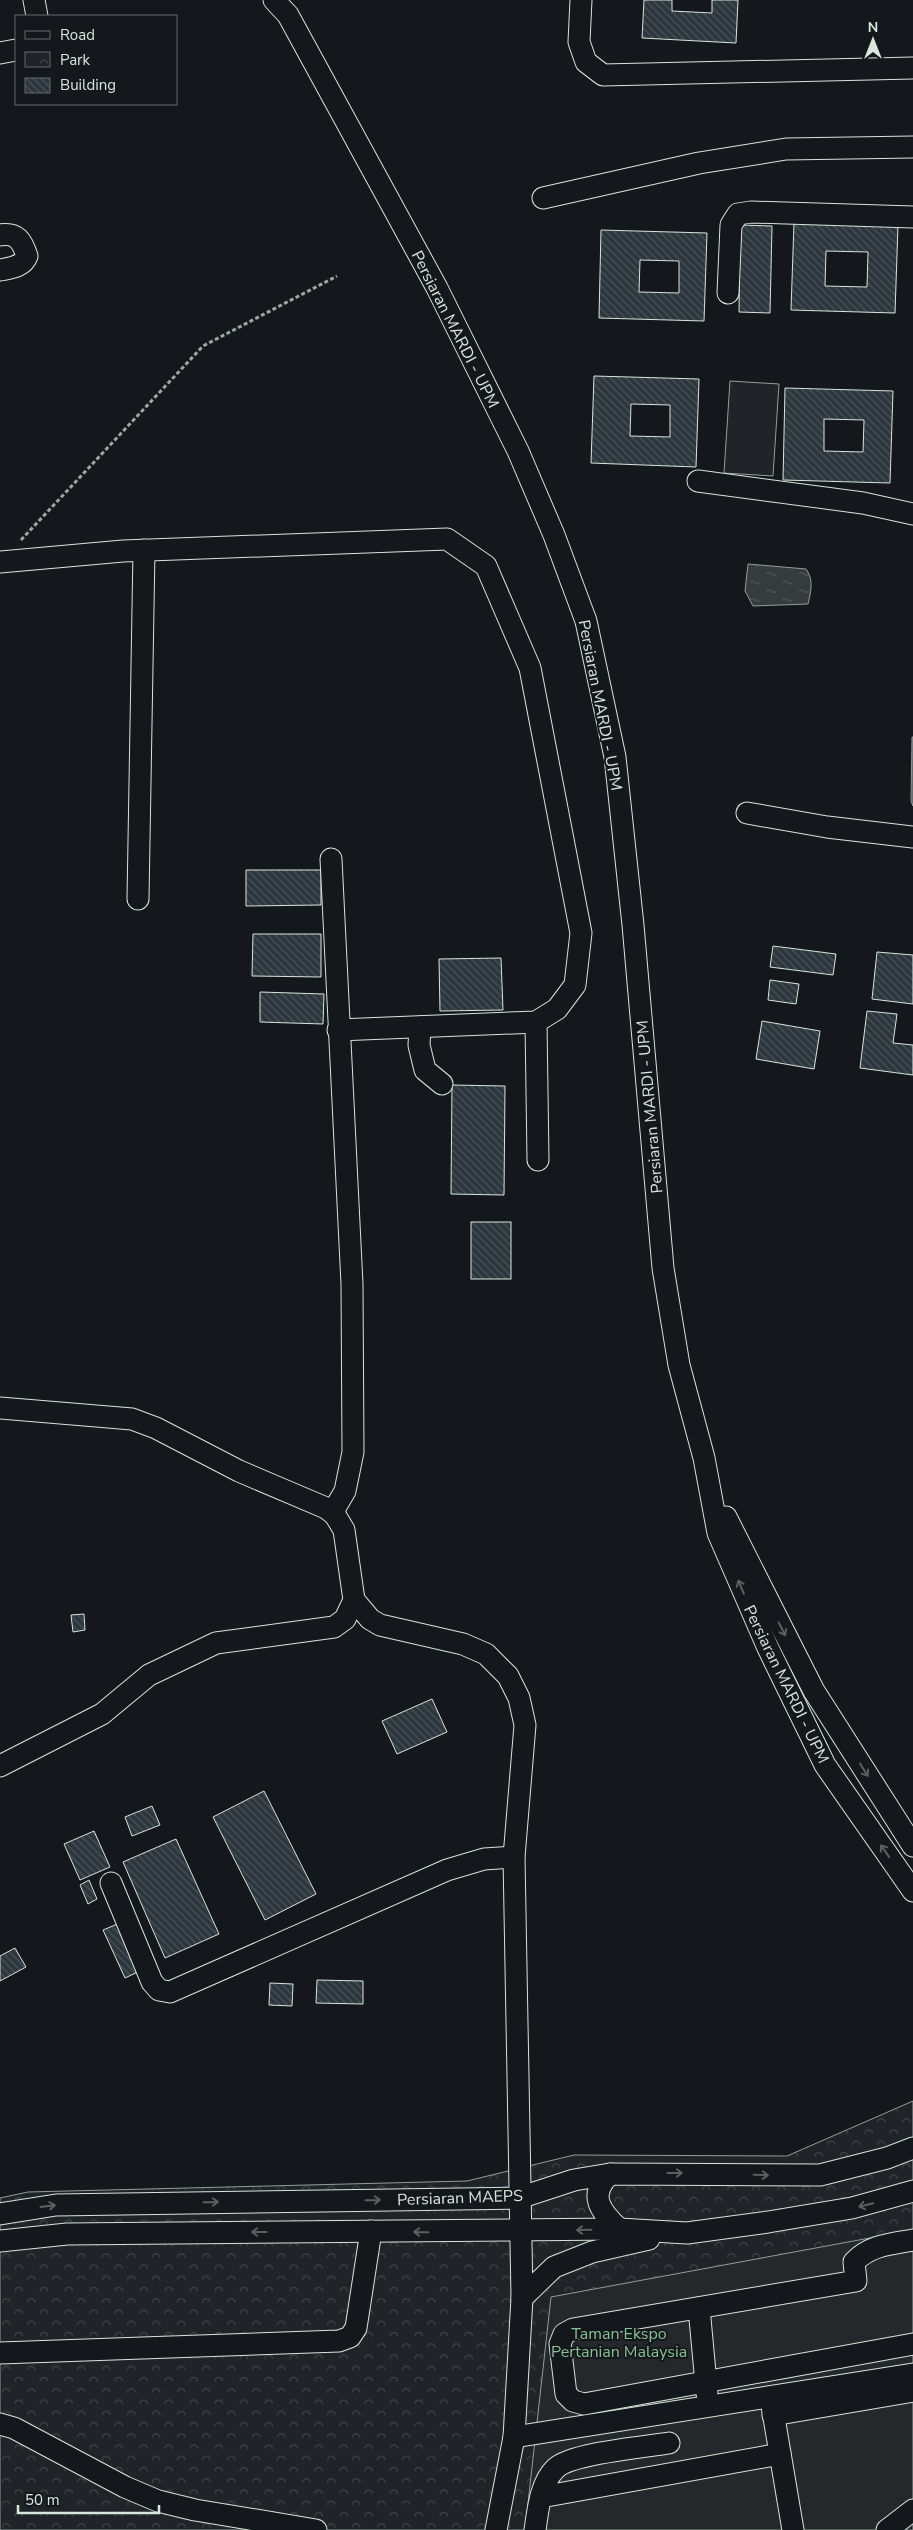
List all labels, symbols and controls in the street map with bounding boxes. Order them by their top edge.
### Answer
legend [15,15,178,105]
north arrow [848,15,898,65]
text: N [868,18,878,37]
text: Road [60,25,95,45]
text: Park [60,50,90,70]
text: Building [60,75,116,95]
street label: Persiaran MARDI - UPM [406,247,504,412]
street label: Persiaran MARDI - UPM [573,618,627,793]
street label: Persiaran MARDI - UPM [631,1019,669,1194]
one-way arrow [735,1579,744,1594]
street label: Persiaran MARDI - UPM [738,1602,834,1767]
one-way arrow [778,1621,787,1636]
one-way arrow [859,1762,869,1776]
one-way arrow [880,1844,890,1858]
one-way arrow [667,2169,683,2178]
one-way arrow [752,2170,769,2180]
street label: Persiaran MAEPS [397,2185,523,2211]
one-way arrow [364,2195,381,2205]
one-way arrow [202,2198,218,2207]
one-way arrow [40,2201,56,2211]
one-way arrow [859,2201,875,2210]
one-way arrow [576,2225,592,2235]
one-way arrow [251,2227,267,2237]
one-way arrow [413,2227,429,2236]
park label: Taman Ekspo Pertanian Malaysia [551,2323,687,2363]
scale bar [18,2482,159,2514]
text: 50 m [25,2490,60,2510]

